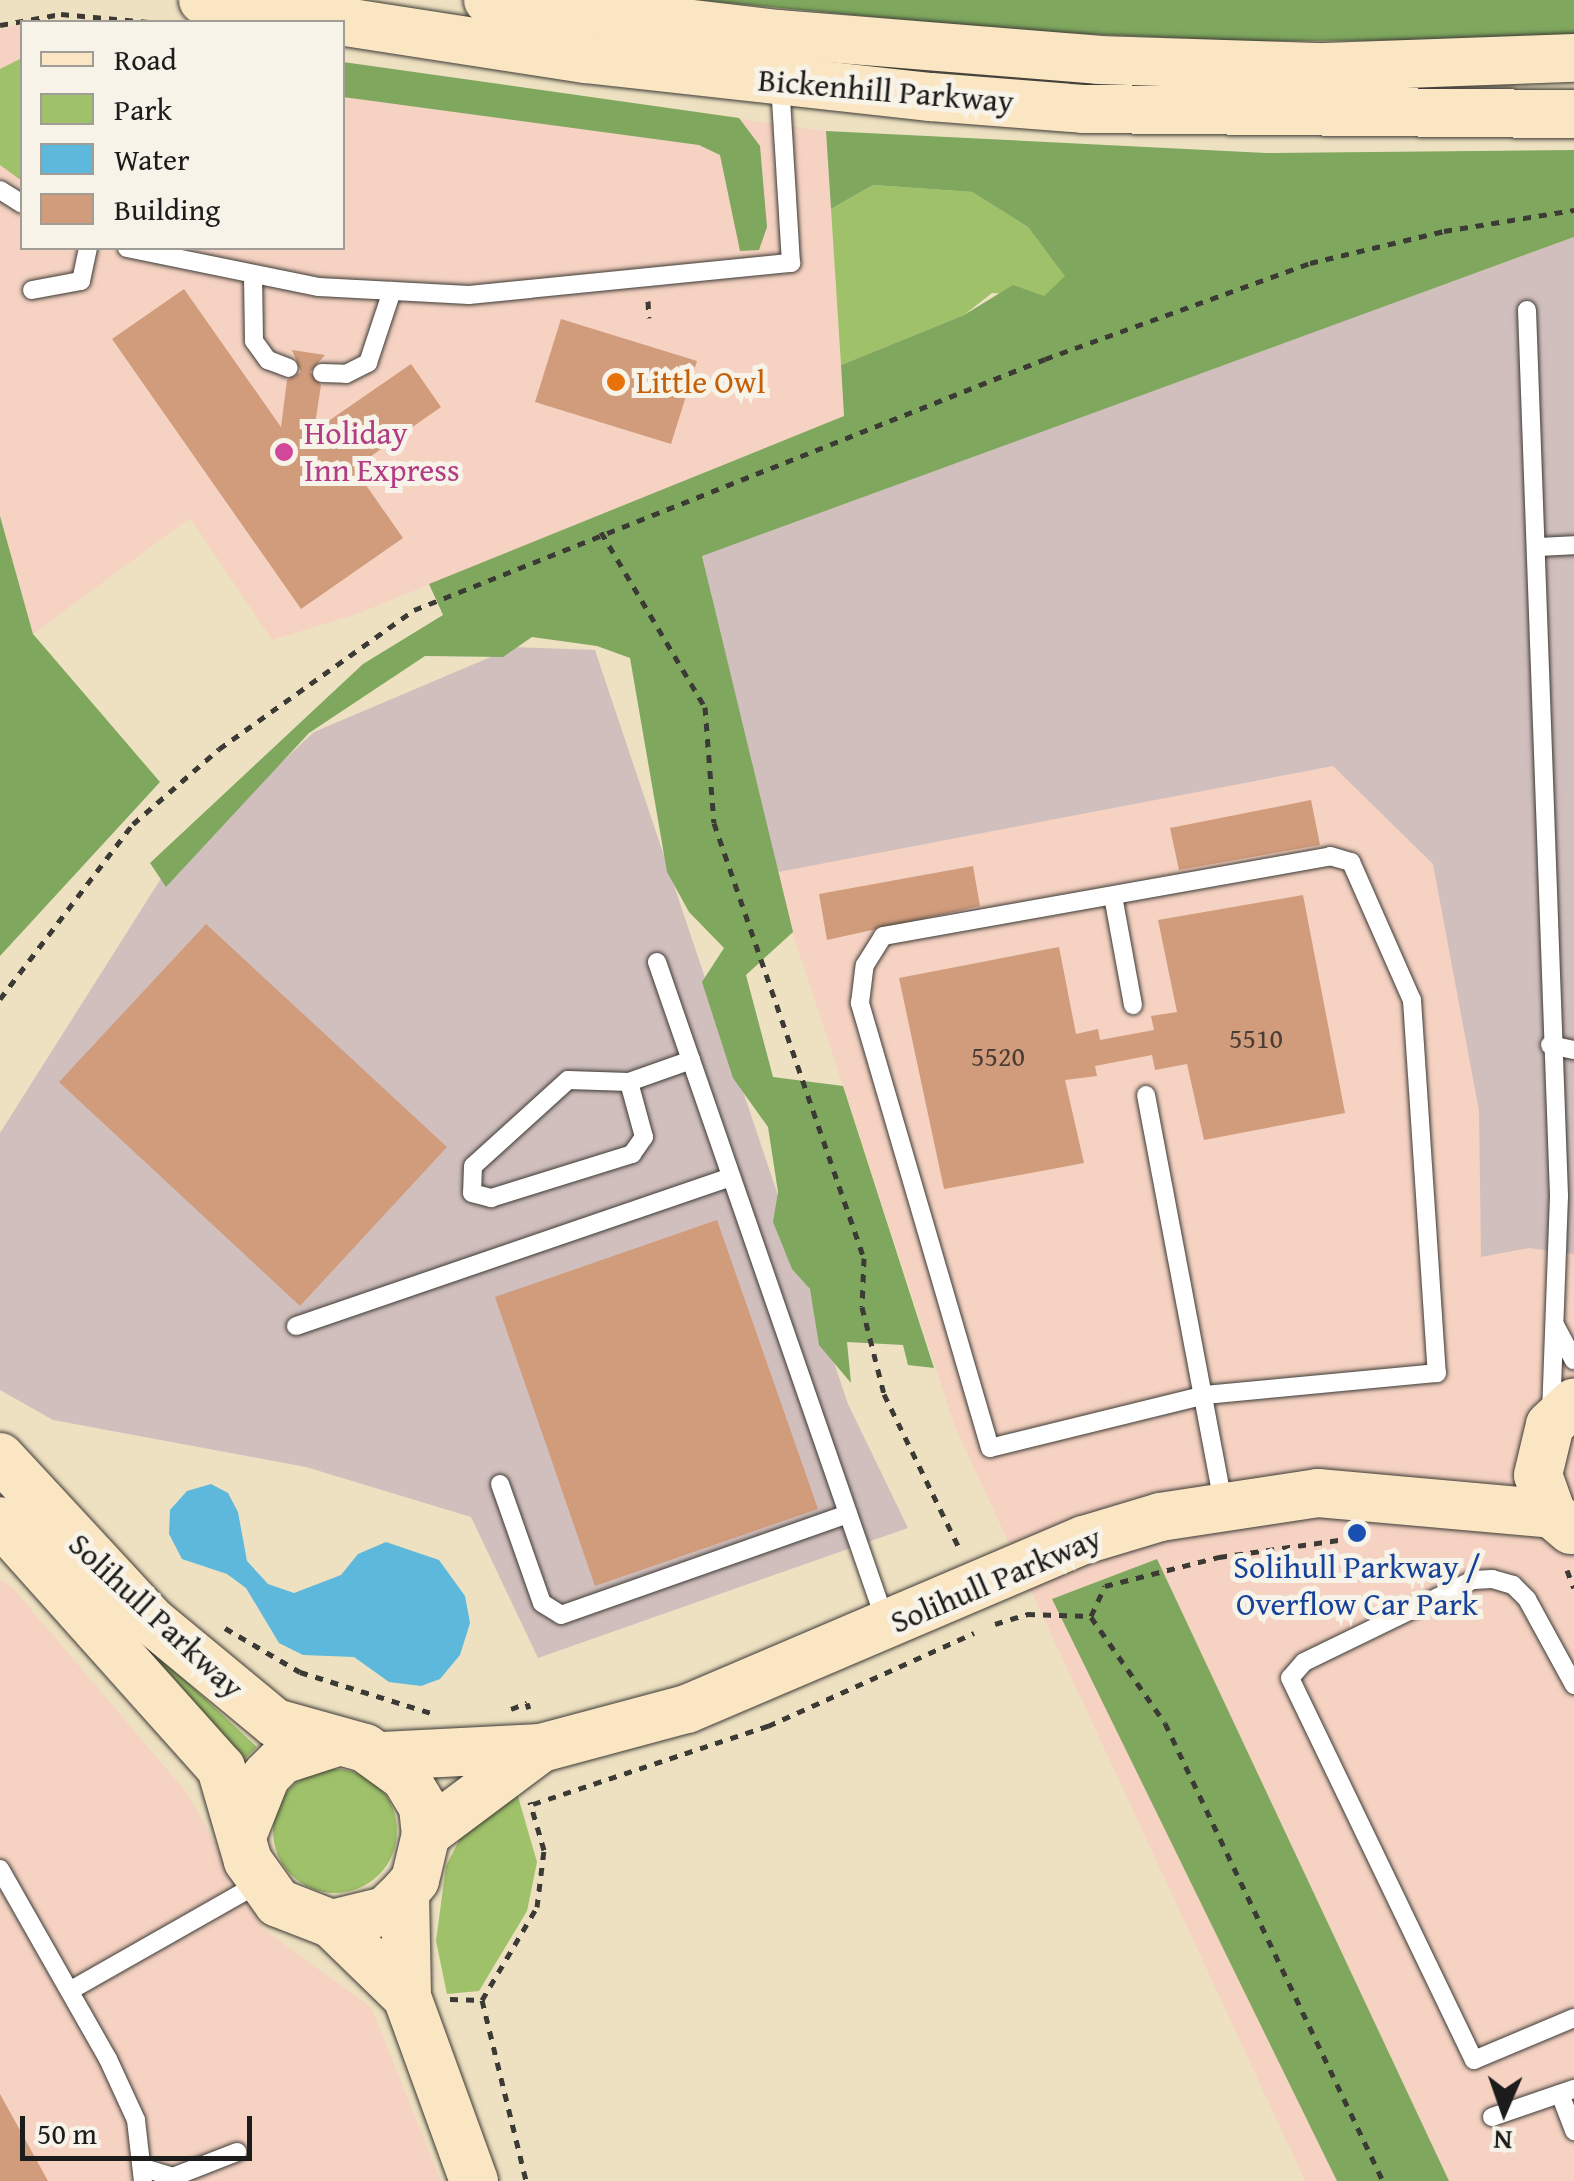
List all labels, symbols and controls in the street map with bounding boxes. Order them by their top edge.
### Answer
legend [20,20,345,250]
text: Road [114,37,177,81]
street label: Bickenhill Parkway [757,61,1015,121]
text: Park [114,87,172,131]
text: Water [114,137,190,181]
text: Building [114,187,220,231]
place label: Little Owl [636,363,765,401]
marker: Little Owl [605,371,627,393]
place label: Holiday Inn Express [304,415,460,490]
marker: Holiday Inn Express [273,441,295,463]
house number: 5510 [1229,1021,1283,1055]
house number: 5520 [971,1039,1025,1073]
street label: Solihull Parkway [885,1518,1107,1642]
marker: Solihull Parkway / Overflow Car Park [1346,1522,1368,1544]
street label: Solihull Parkway [61,1525,251,1707]
place label: Solihull Parkway / Overflow Car Park [1233,1549,1481,1624]
north arrow [1454,2061,1554,2161]
scale bar [25,2096,258,2158]
text: 50 m [37,2111,97,2155]
text: N [1493,2121,1513,2162]

